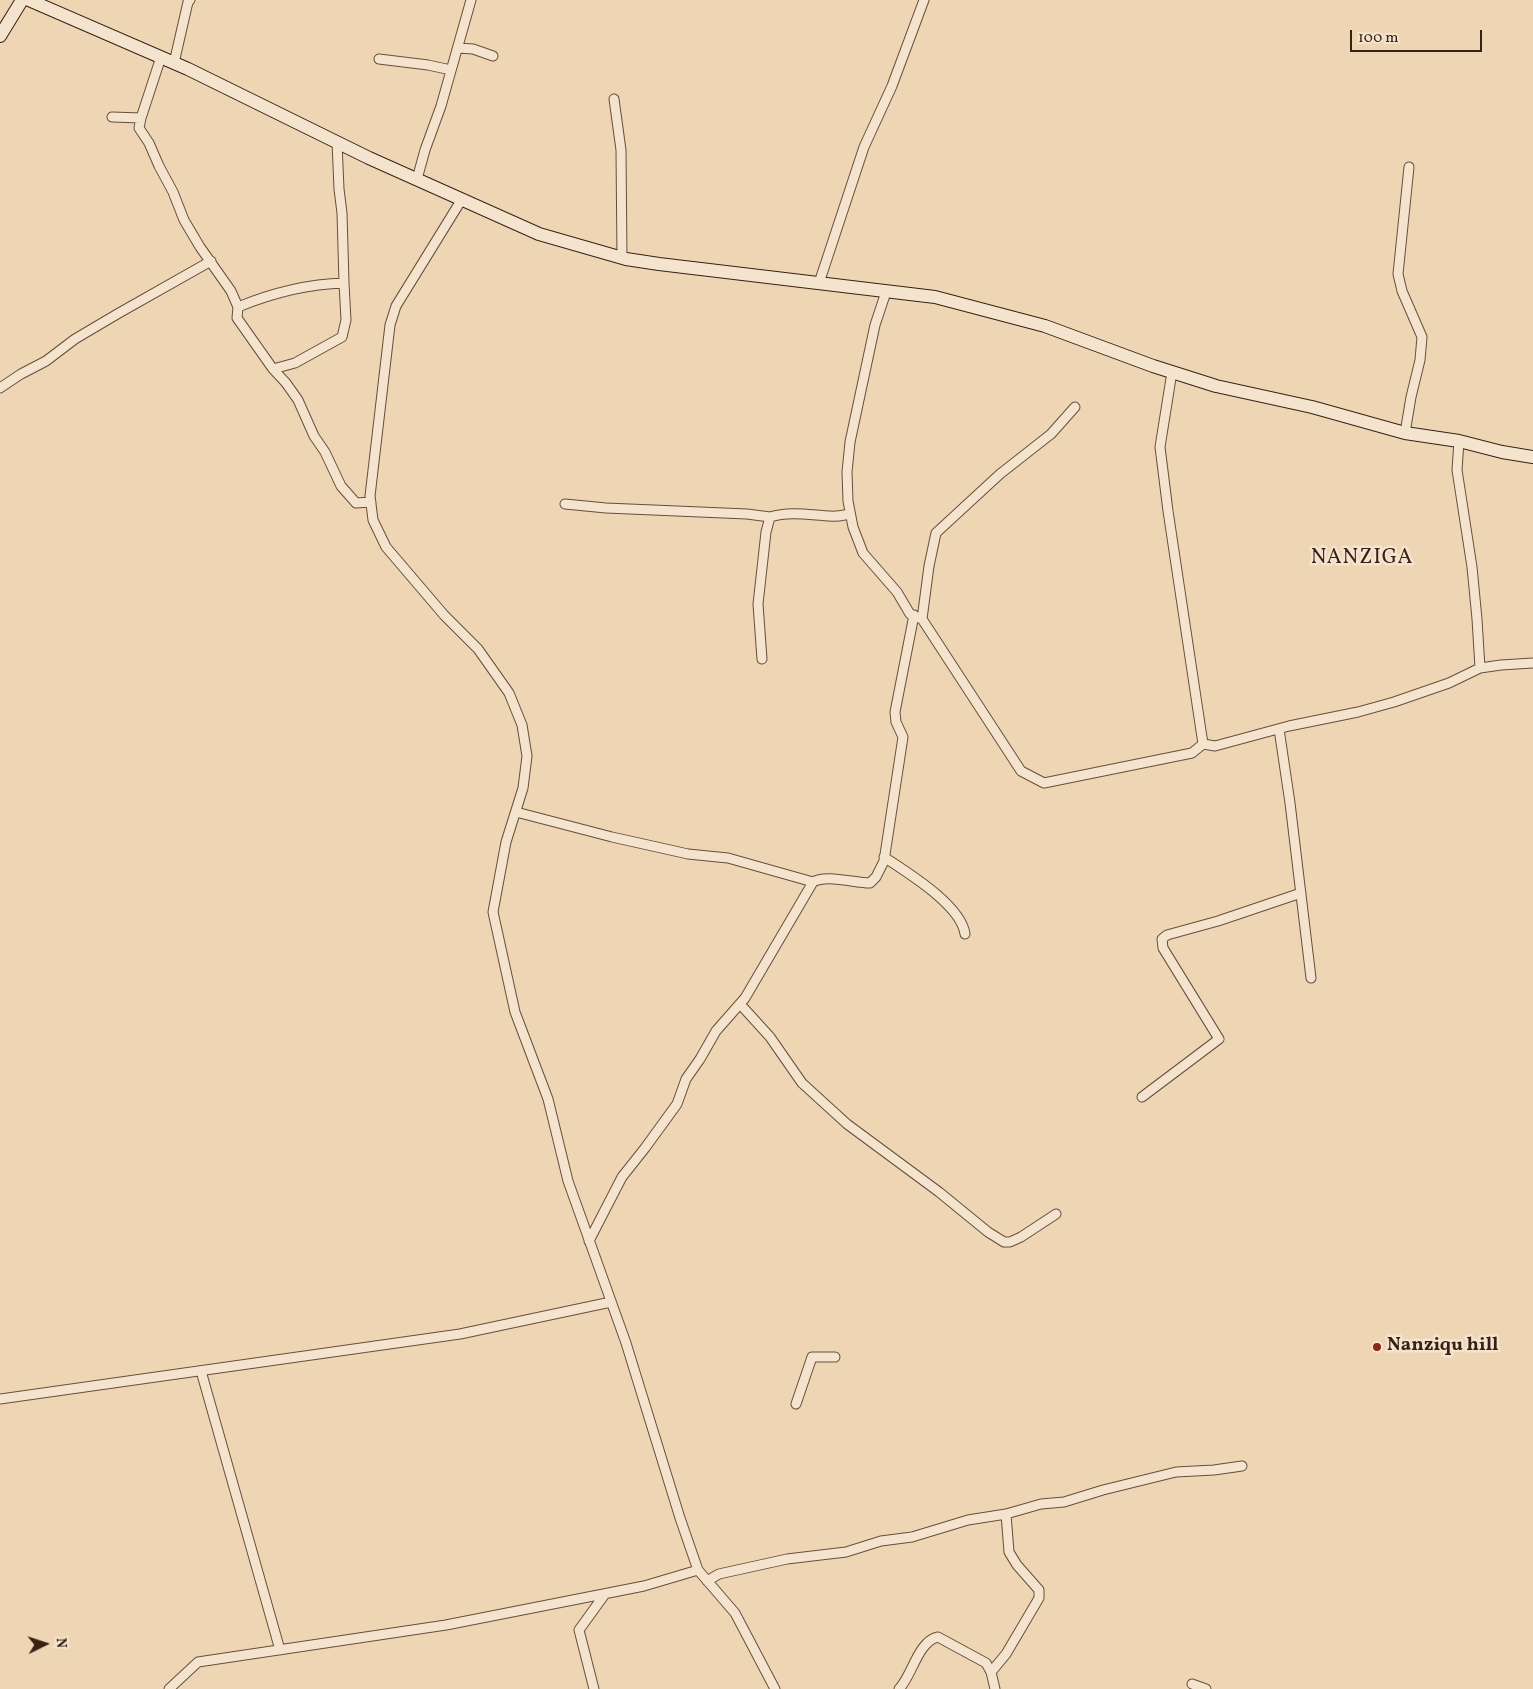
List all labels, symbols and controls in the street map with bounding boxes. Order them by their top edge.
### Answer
scale bar [1353,20,1486,52]
text: 100 m [1358,28,1398,49]
district label: NANZIGA [1310,546,1414,572]
place label: Nanziqu hill [1387,1336,1499,1358]
marker: Nanziqu hill [1371,1341,1383,1353]
north arrow [20,1619,70,1669]
text: N [51,1637,70,1649]

